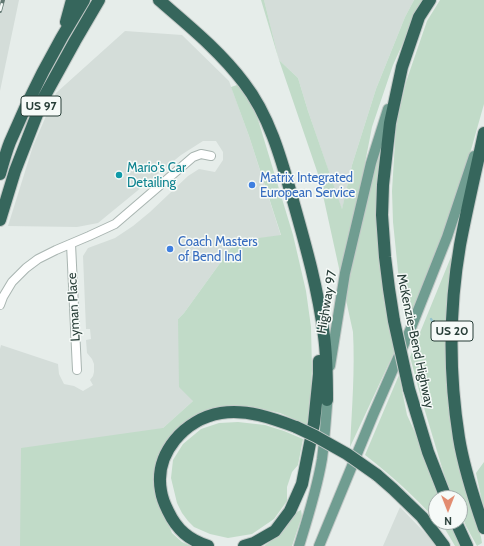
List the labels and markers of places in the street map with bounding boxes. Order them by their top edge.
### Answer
place label: Mario's Car Detailing [127,160,186,191]
marker: Mario's Car Detailing [114,170,124,180]
place label: Matrix Integrated European Service [260,170,355,201]
marker: Matrix Integrated European Service [247,180,257,190]
place label: Coach Masters of Bend Ind [178,234,258,265]
marker: Coach Masters of Bend Ind [165,244,175,254]

